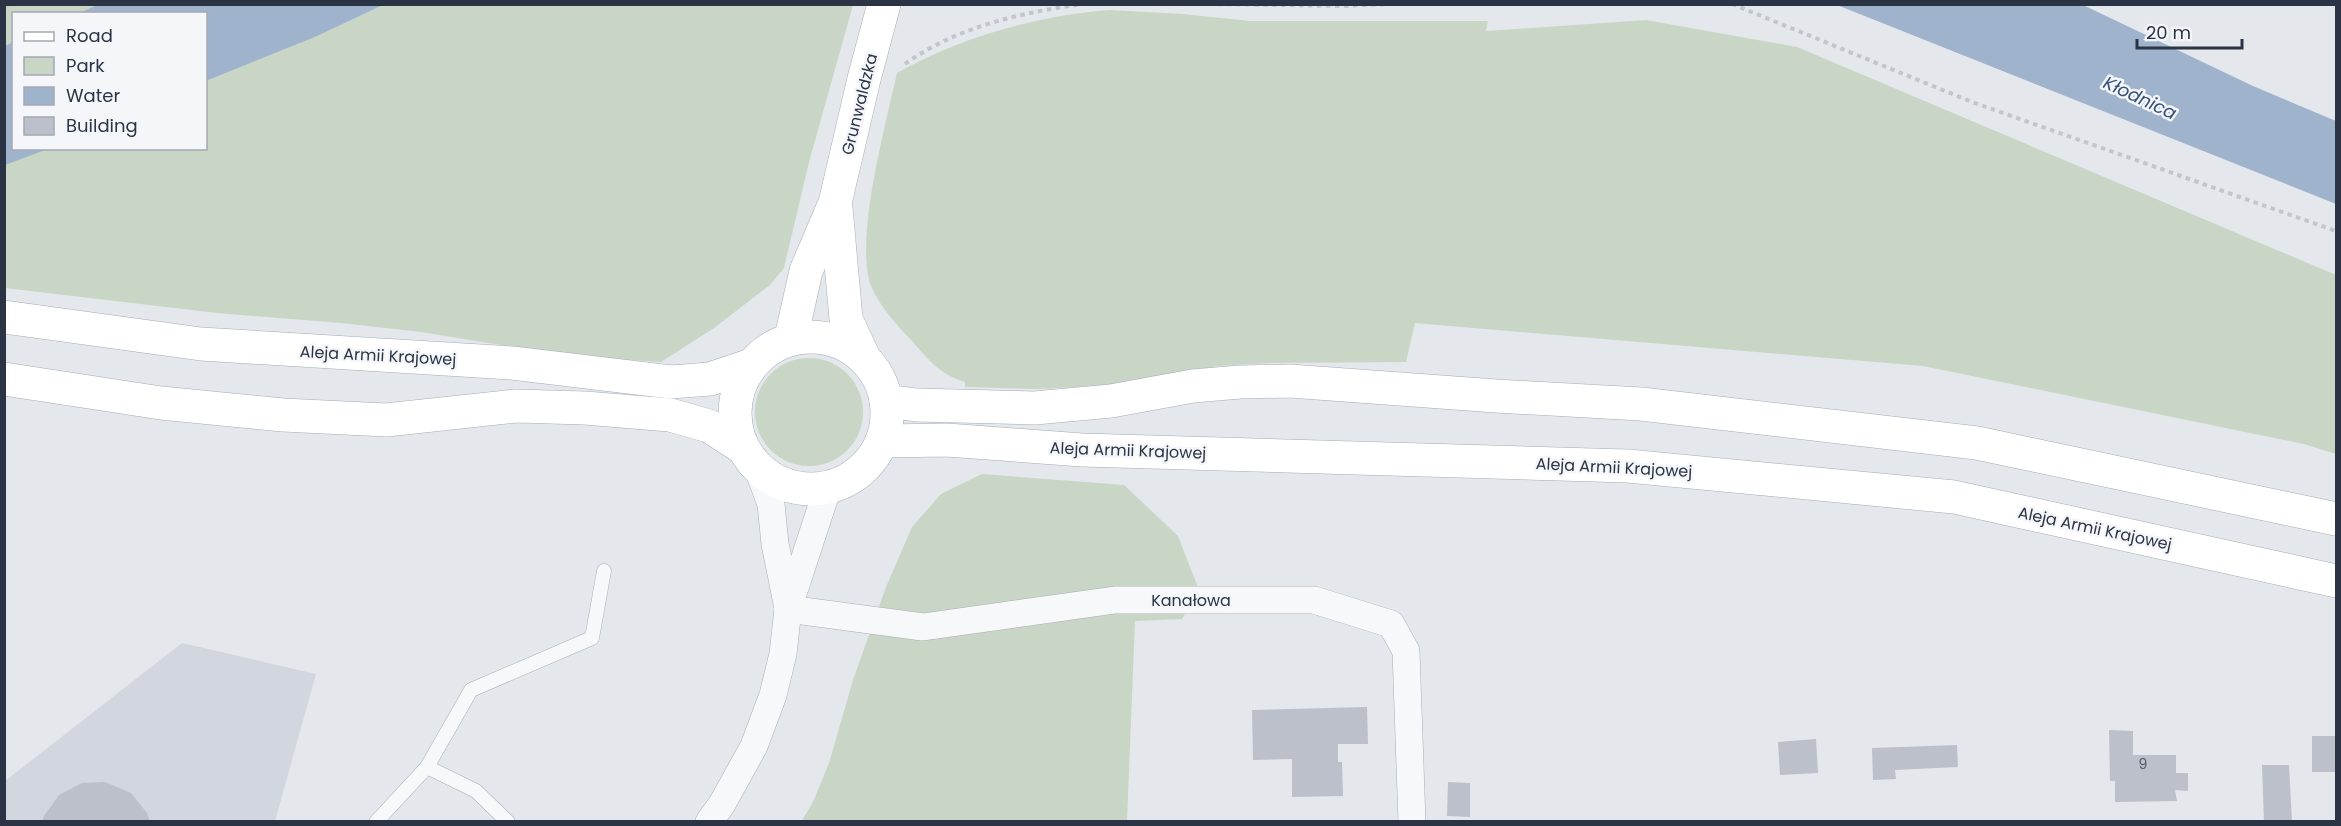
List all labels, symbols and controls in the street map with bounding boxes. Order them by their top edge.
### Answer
legend [12,12,207,150]
scale bar [2137,12,2242,50]
text: 20 m [2146,20,2191,45]
text: Road [66,23,113,48]
street label: Grunwaldzka [836,51,883,157]
text: Park [66,53,105,78]
water label: Kłodnica [2100,70,2181,125]
text: Water [66,83,120,108]
text: Building [66,113,138,138]
street label: Aleja Armii Krajowej [299,340,457,371]
street label: Aleja Armii Krajowej [1049,436,1207,465]
street label: Aleja Armii Krajowej [1535,452,1693,483]
street label: Aleja Armii Krajowej [2016,501,2174,556]
street label: Kanałowa [1151,589,1231,612]
house number: 9 [2139,754,2147,774]

